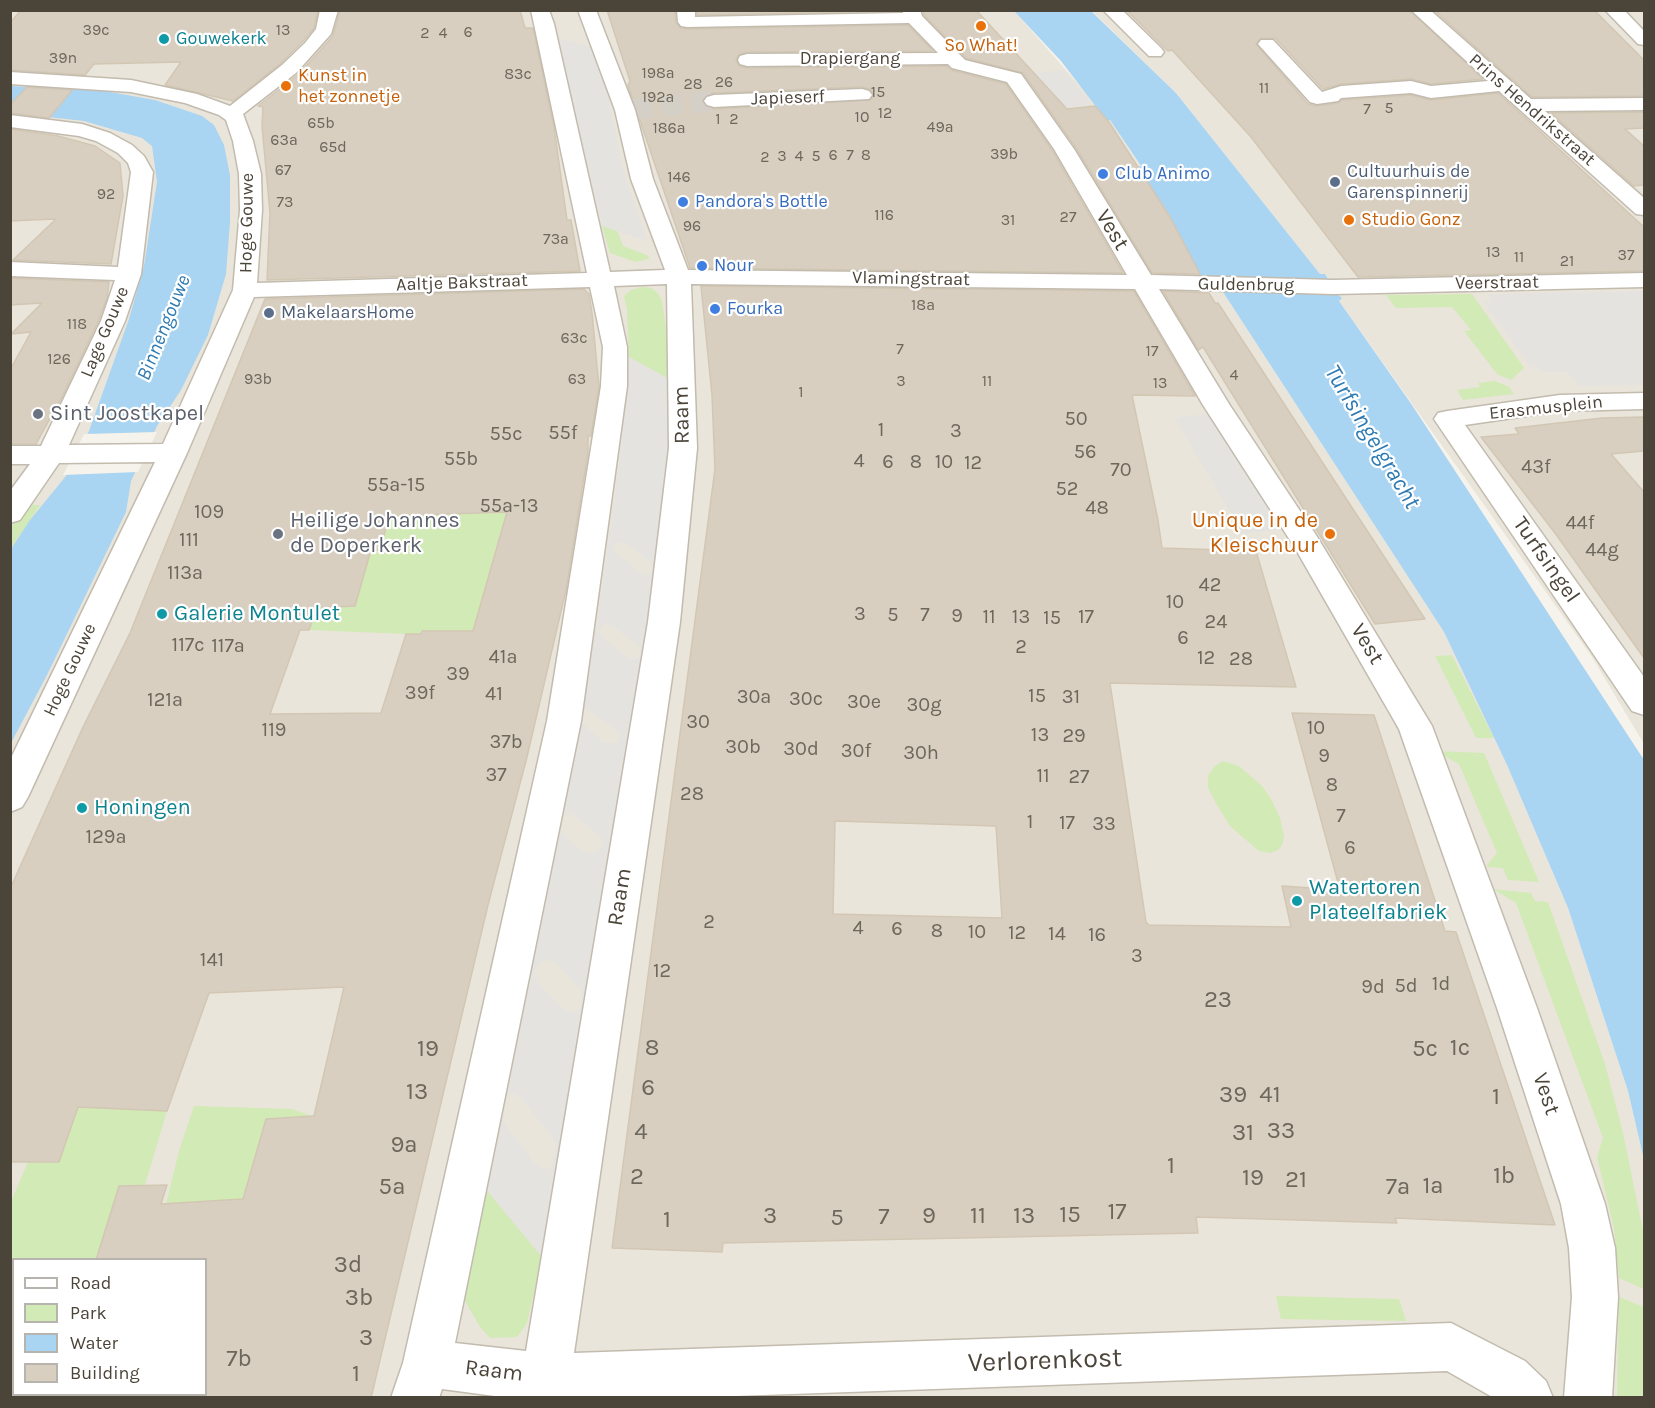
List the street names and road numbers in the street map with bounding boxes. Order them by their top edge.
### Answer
street label: Drapiergang [800,48,900,70]
street label: Prins Hendrikstraat [1464,49,1600,171]
street label: Japieserf [751,86,825,110]
street label: Hoge Gouwe [235,173,259,273]
street label: Vest [1090,205,1134,255]
street label: Vlamingstraat [852,267,970,291]
street label: Aaltje Bakstraat [396,270,528,296]
street label: Veerstraat [1455,271,1539,295]
street label: Guldenbrug [1198,273,1294,297]
street label: Lage Gouwe [76,283,134,381]
street label: Raam [668,386,696,444]
street label: Erasmusplein [1488,391,1604,425]
street label: Turfsingel [1507,512,1585,608]
street label: Vest [1345,619,1389,669]
street label: Hoge Gouwe [39,620,101,720]
street label: Raam [602,866,638,928]
street label: Vest [1527,1069,1565,1119]
street label: Verlorenkost [967,1342,1123,1380]
street label: Raam [463,1354,525,1388]

